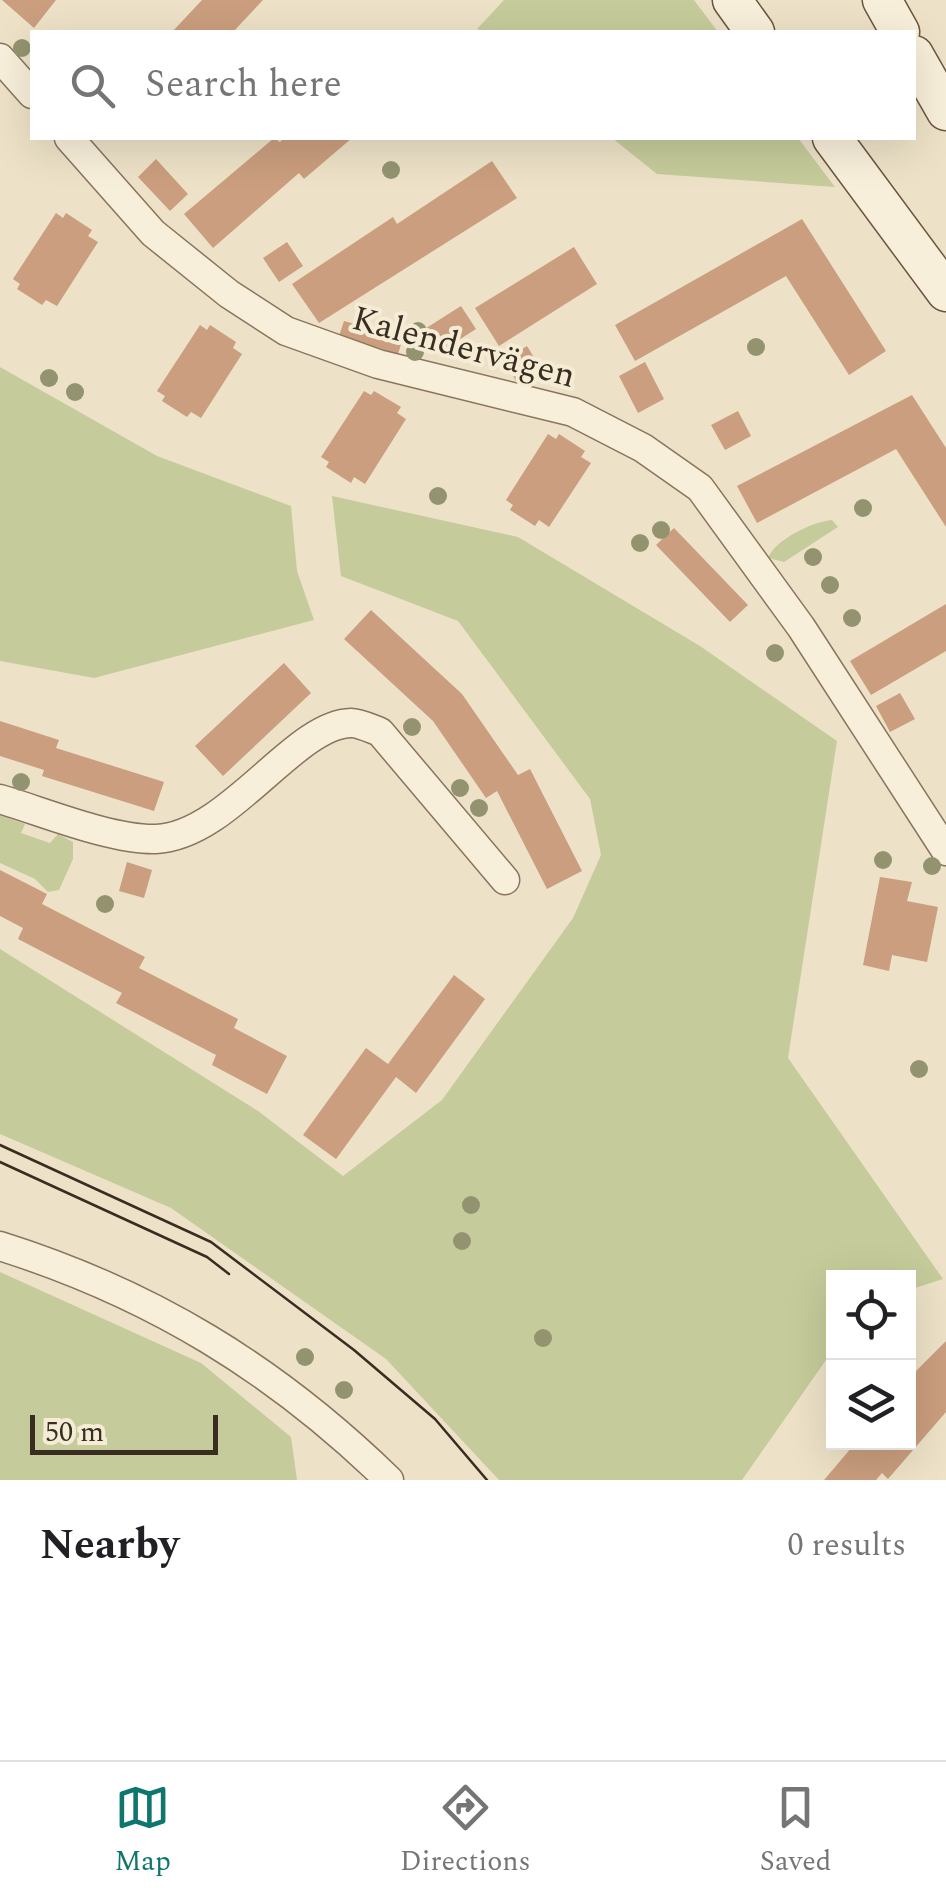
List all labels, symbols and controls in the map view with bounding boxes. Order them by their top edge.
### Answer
search box [30,30,916,140]
text: Search here [145,56,342,114]
icon: search [65,58,120,113]
street label: Kalendervägen [346,292,581,403]
map controls [826,1270,916,1450]
button: locate [826,1270,916,1360]
button: layers [826,1360,916,1450]
scale bar [30,1410,218,1454]
text: 50 m [45,1411,104,1454]
text: Nearby [40,1514,179,1577]
text: 0 results [787,1521,906,1570]
tab: Map [115,1780,171,1883]
tab: Directions [400,1780,531,1883]
tab: Saved [760,1780,831,1883]

